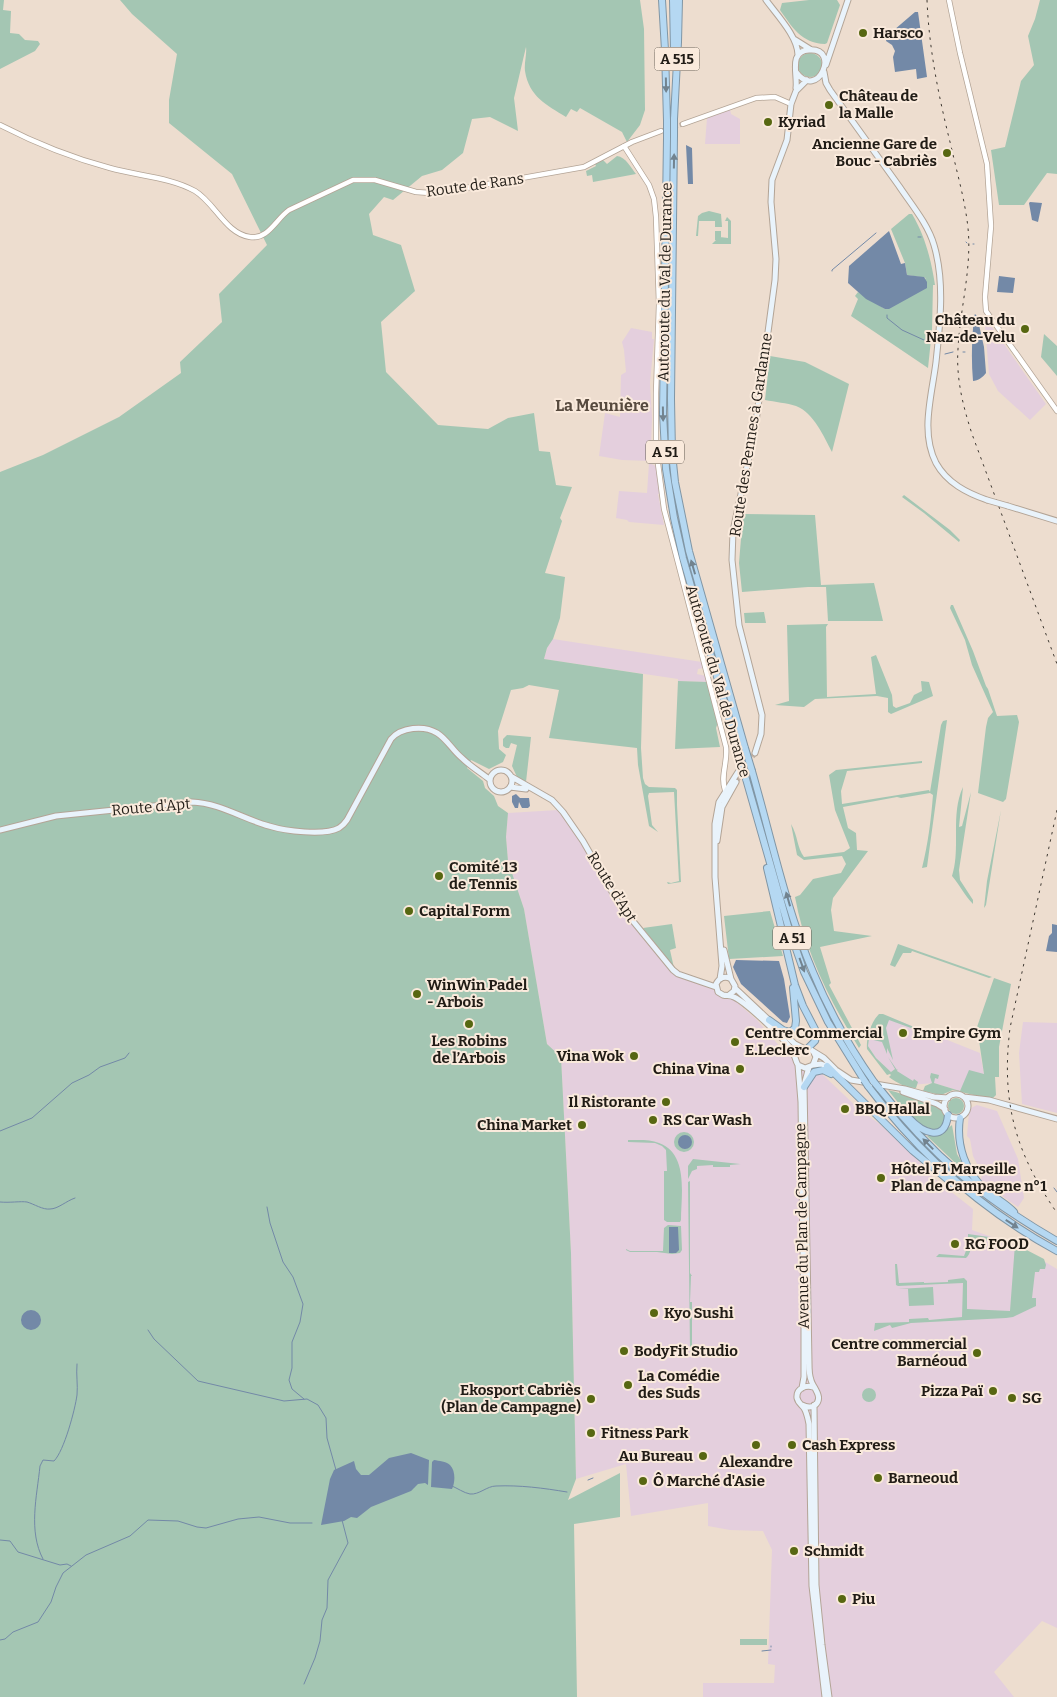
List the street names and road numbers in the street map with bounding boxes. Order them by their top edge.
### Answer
road number: A 515 [654,48,700,70]
street label: Route de Rans [425,169,525,201]
street label: Autoroute du Val de Durance [654,182,676,382]
street label: Route des Pennes à Gardanne [726,332,776,538]
road number: A 51 [646,441,684,464]
street label: Autoroute du Val de Durance [682,583,754,779]
street label: Route d'Apt [111,795,192,819]
street label: Route d'Apt [583,849,641,926]
road number: A 51 [773,926,811,950]
street label: Avenue du Plan de Campagne [791,1123,813,1329]

